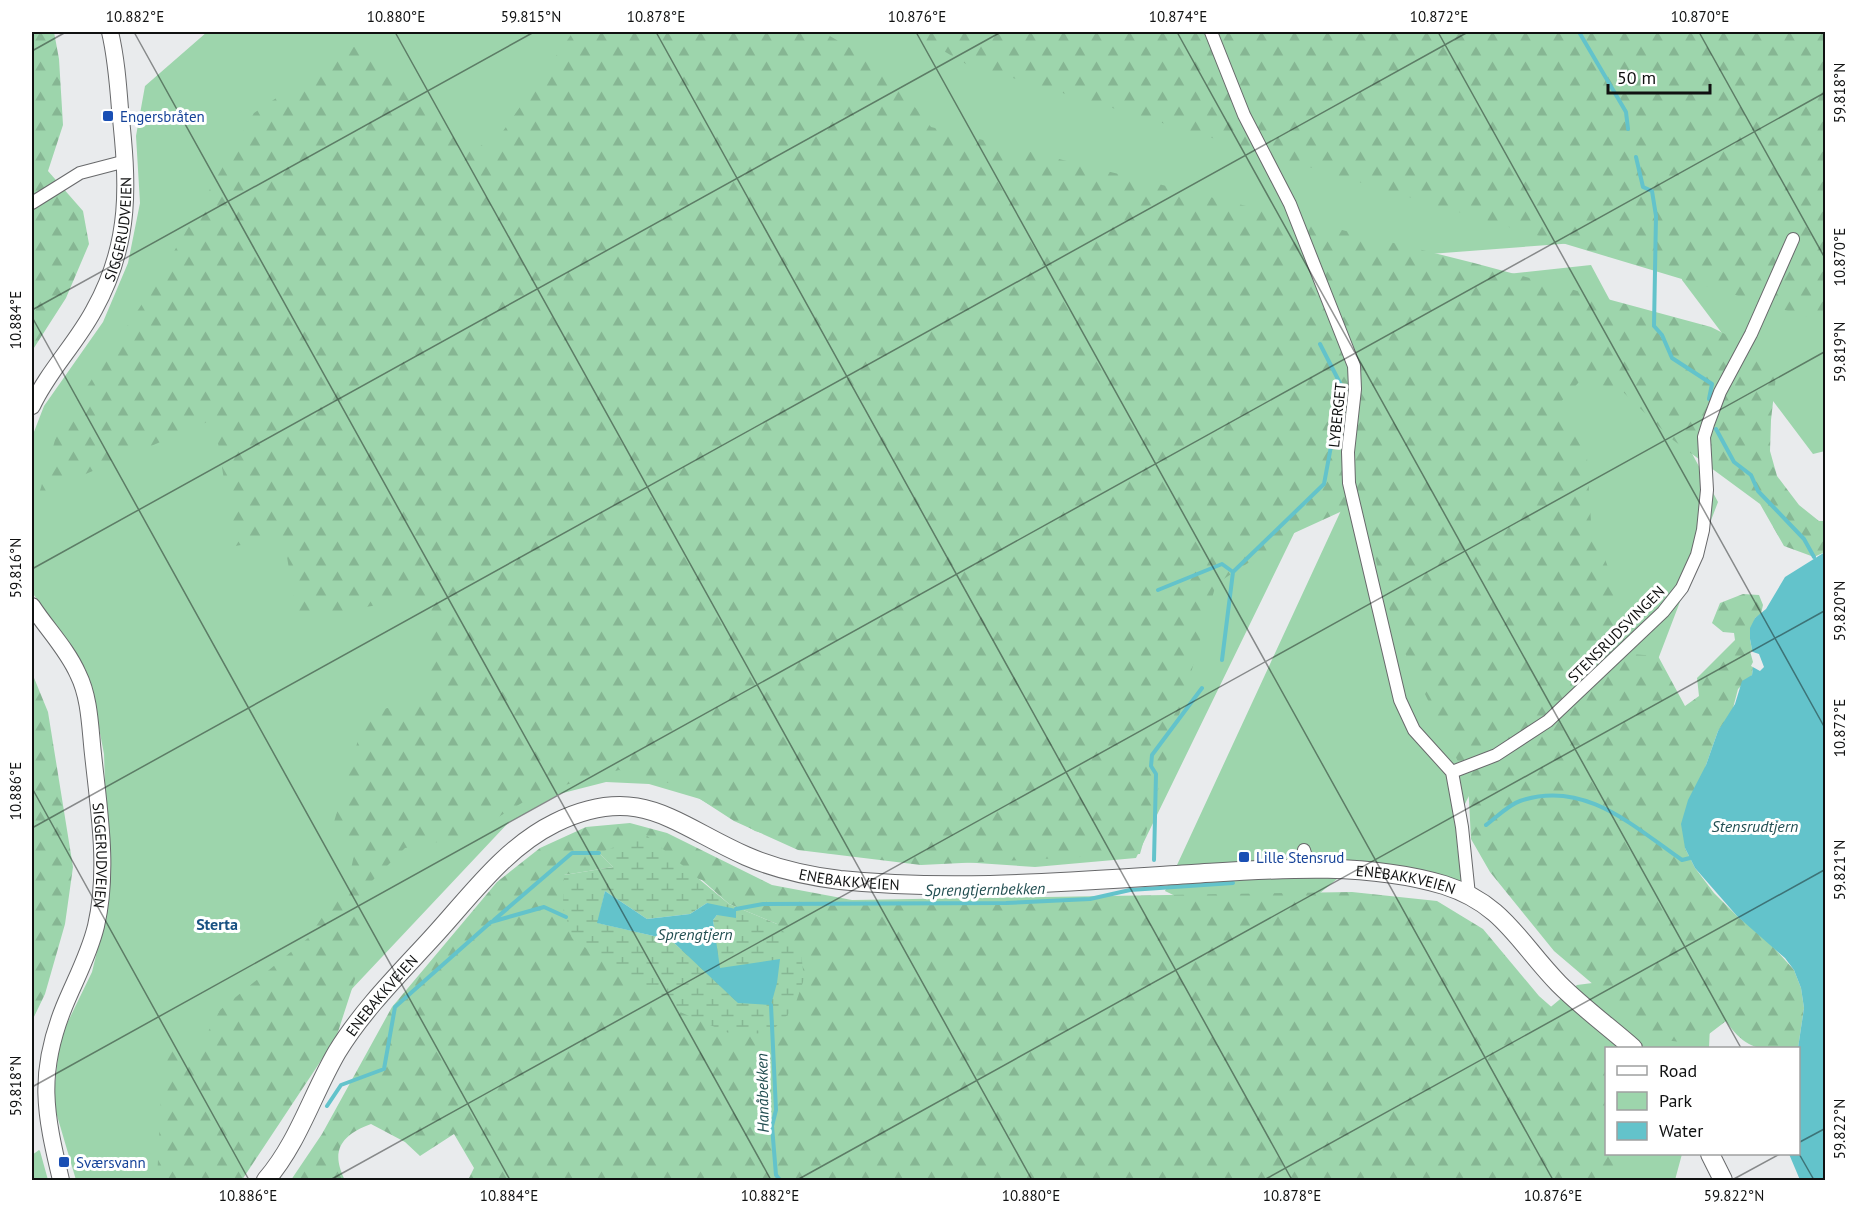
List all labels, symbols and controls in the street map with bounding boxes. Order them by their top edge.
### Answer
text: 10.882°E [106,7,164,26]
text: 10.880°E [367,7,425,26]
text: 59.815°N [501,7,561,26]
text: 10.878°E [627,7,685,26]
text: 10.876°E [888,7,946,26]
text: 10.874°E [1149,7,1207,26]
text: 10.872°E [1410,7,1468,26]
text: 10.870°E [1671,7,1729,26]
scale bar [1608,57,1710,95]
text: 59.818°N [1830,63,1849,123]
text: 50 m [1617,66,1656,89]
place label: Engersbråten [120,107,205,126]
marker: Engersbråten [101,109,115,123]
street label: SIGGERUDVEIEN [99,177,135,284]
text: 10.870°E [1830,228,1849,286]
text: 10.884°E [6,291,25,349]
text: 59.819°N [1830,322,1849,382]
street label: LYBERGET [1324,381,1350,448]
text: 59.816°N [6,538,25,598]
text: 59.820°N [1830,581,1849,641]
street label: STENSRUDSVINGEN [1564,582,1668,686]
text: 10.872°E [1830,699,1849,757]
text: 10.886°E [6,762,25,820]
street label: SIGGERUDVEIEN [89,802,112,910]
water label: Stensrudtjern [1712,816,1798,836]
text: 59.821°N [1830,840,1849,900]
place label: Lille Stensrud [1256,848,1344,867]
marker: Lille Stensrud [1237,850,1251,864]
street label: ENEBAKKVEIEN [1355,861,1458,898]
street label: ENEBAKKVEIEN [797,864,900,894]
water label: Sprengtjernbekken [924,878,1046,900]
district label: Sterta [196,914,238,934]
water label: Sprengtjern [657,924,733,944]
street label: ENEBAKKVEIEN [341,950,421,1039]
legend [1605,1047,1800,1155]
water label: Hanåbekken [751,1053,773,1133]
text: 59.818°N [6,1056,25,1116]
text: Road [1659,1059,1697,1082]
text: Park [1659,1089,1692,1112]
text: 59.822°N [1830,1099,1849,1159]
text: Water [1659,1119,1703,1142]
place label: Sværsvann [76,1153,146,1172]
marker: Sværsvann [57,1155,71,1169]
text: 10.886°E [219,1186,277,1205]
text: 10.884°E [480,1186,538,1205]
text: 10.882°E [741,1186,799,1205]
text: 10.880°E [1002,1186,1060,1205]
text: 10.878°E [1263,1186,1321,1205]
text: 10.876°E [1524,1186,1582,1205]
text: 59.822°N [1704,1186,1764,1205]

